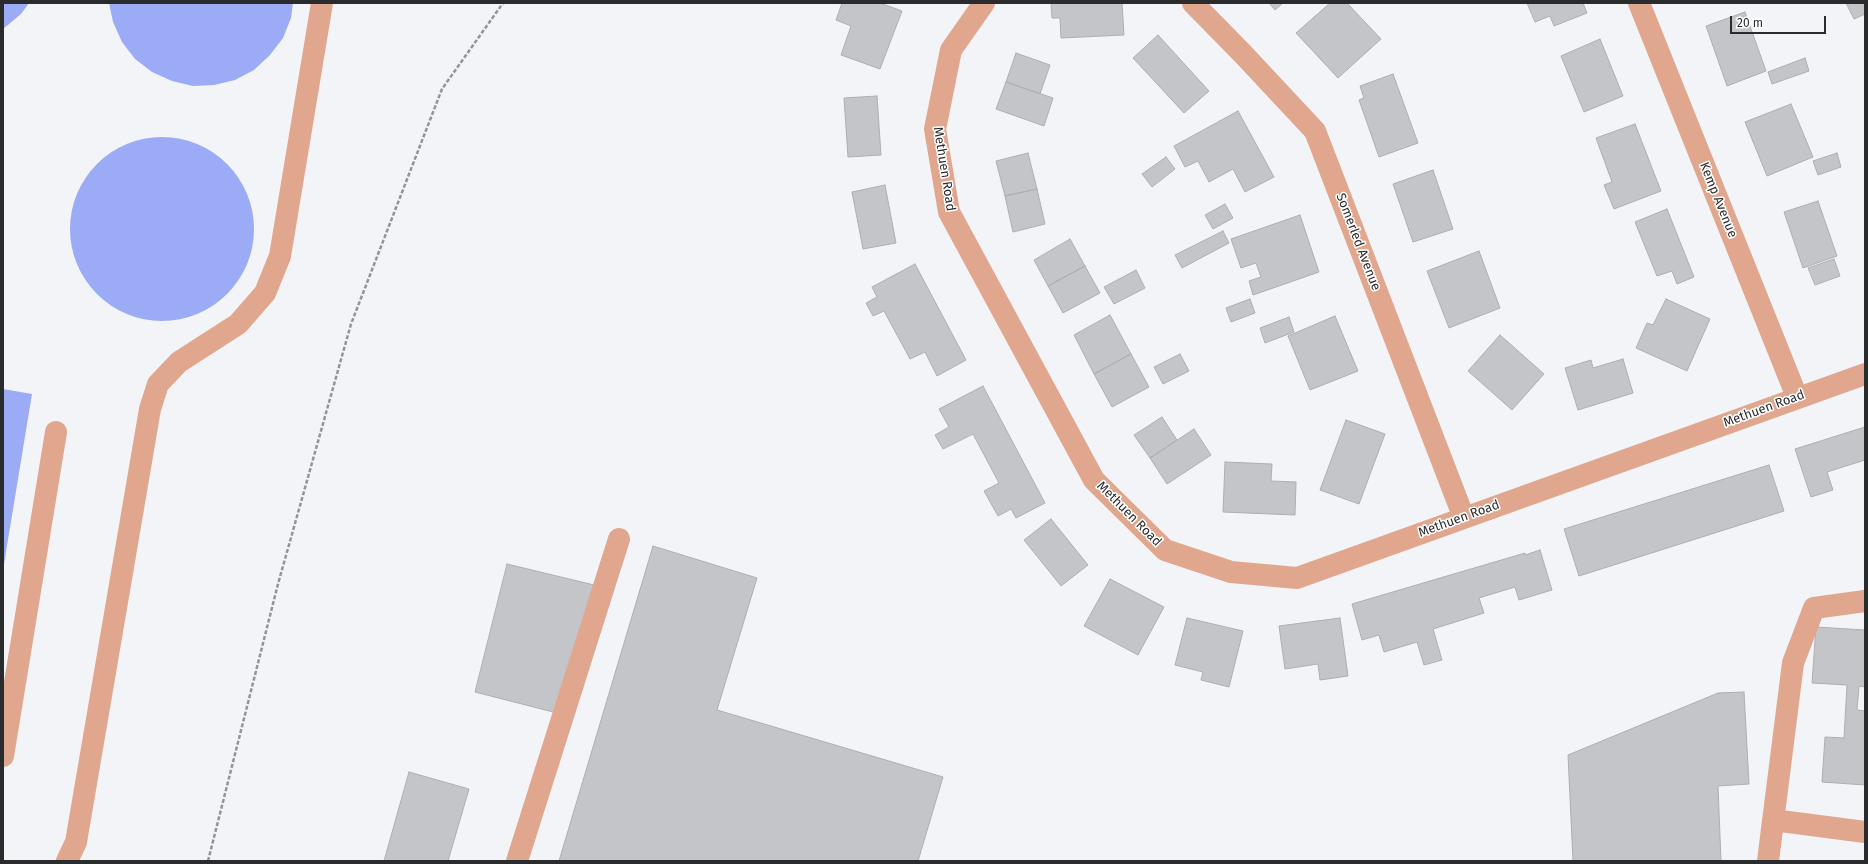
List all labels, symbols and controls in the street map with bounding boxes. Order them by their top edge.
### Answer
scale bar [1732,8,1828,34]
text: 20 m [1737,16,1763,30]
street label: Methuen Road [930,126,958,212]
street label: Kemp Avenue [1696,160,1740,240]
street label: Somerled Avenue [1332,191,1384,293]
street label: Methuen Road [1721,387,1807,431]
street label: Methuen Road [1093,478,1165,550]
street label: Methuen Road [1416,497,1502,541]

